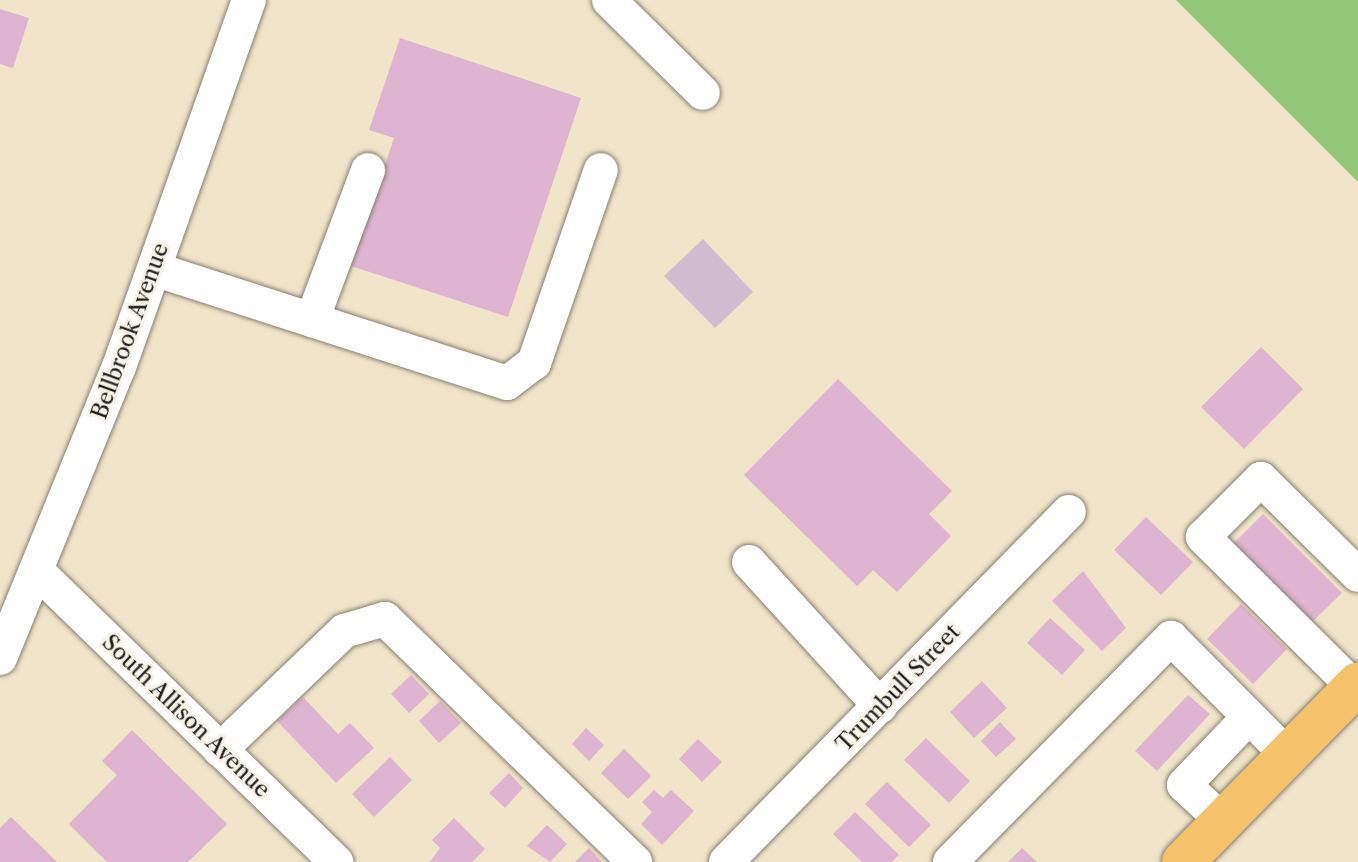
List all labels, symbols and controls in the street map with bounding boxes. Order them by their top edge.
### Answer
street label: Bellbrook Avenue [86,239,174,423]
street label: Trumbull Street [831,619,965,757]
street label: South Allison Avenue [96,628,276,804]

